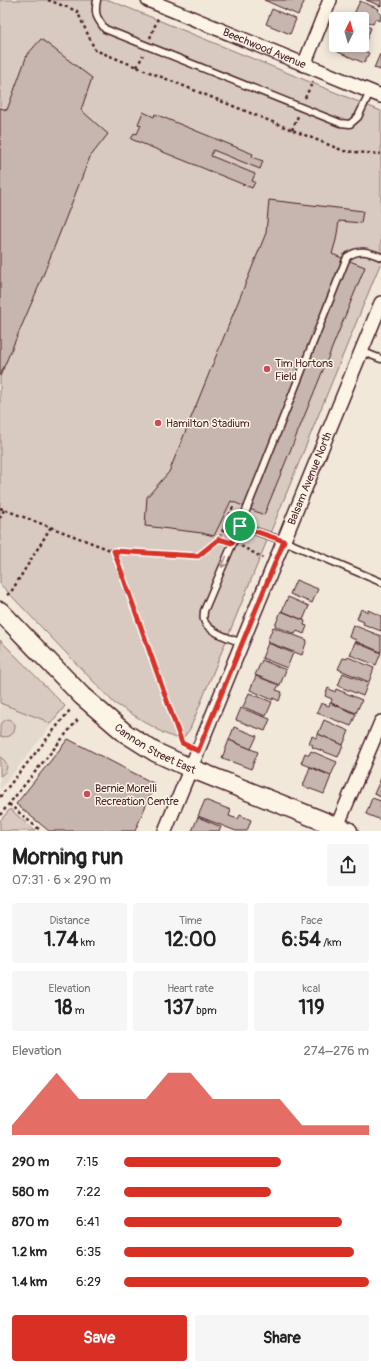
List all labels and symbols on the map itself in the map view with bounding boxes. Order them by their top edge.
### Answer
north arrow [329,12,369,52]
street label: Beechwood Avenue [221,26,308,72]
place label: Tim Hortons Field [275,357,333,383]
marker: Tim Hortons Field [262,364,272,374]
place label: Hamilton Stadium [166,417,250,430]
marker: Hamilton Stadium [153,418,163,428]
street label: Balsam Avenue North [285,430,335,527]
pin [223,509,257,543]
one-way arrow [220,555,228,567]
street label: Cannon Street East [112,721,198,777]
place label: Bernie Morelli Recreation Centre [95,782,179,808]
marker: Bernie Morelli Recreation Centre [82,789,92,799]

